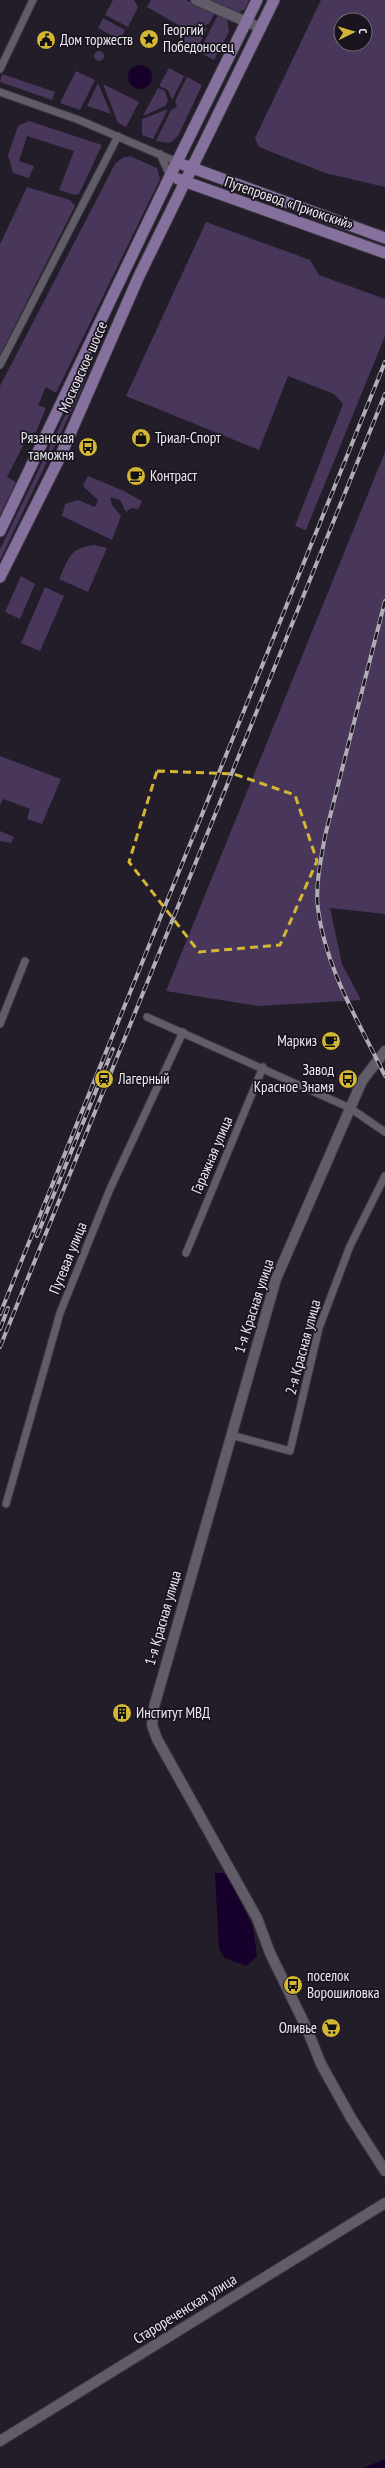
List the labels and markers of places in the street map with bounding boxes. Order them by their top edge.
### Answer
place label: Георгий Победоносец [163,20,234,56]
place icon: Георгий Победоносец [138,28,160,50]
public building icon: Дом торжеств [35,29,57,51]
place label: Дом торжеств [60,30,133,49]
shop icon: Триал-Спорт [130,427,152,449]
place label: Рязанская таможня [21,428,74,464]
place label: Триал-Спорт [155,428,221,447]
bus stop icon: Рязанская таможня [77,436,99,458]
cafe icon: Контраст [125,465,147,487]
place label: Контраст [150,466,197,485]
cafe icon: Маркиз [320,1030,342,1052]
place label: Маркиз [277,1031,317,1050]
place label: Завод Красное Знамя [254,1060,334,1096]
station icon: Лагерный [93,1068,115,1090]
bus stop icon: Завод Красное Знамя [337,1068,359,1090]
place label: Лагерный [117,1069,170,1088]
building icon: Институт МВД [111,1702,133,1724]
place label: Институт МВД [136,1703,210,1722]
place label: поселок Ворошиловка [307,1966,379,2002]
bus stop icon: поселок Ворошиловка [282,1974,304,1996]
supermarket icon: Оливье [320,2017,342,2039]
place label: Оливье [279,2018,317,2037]

